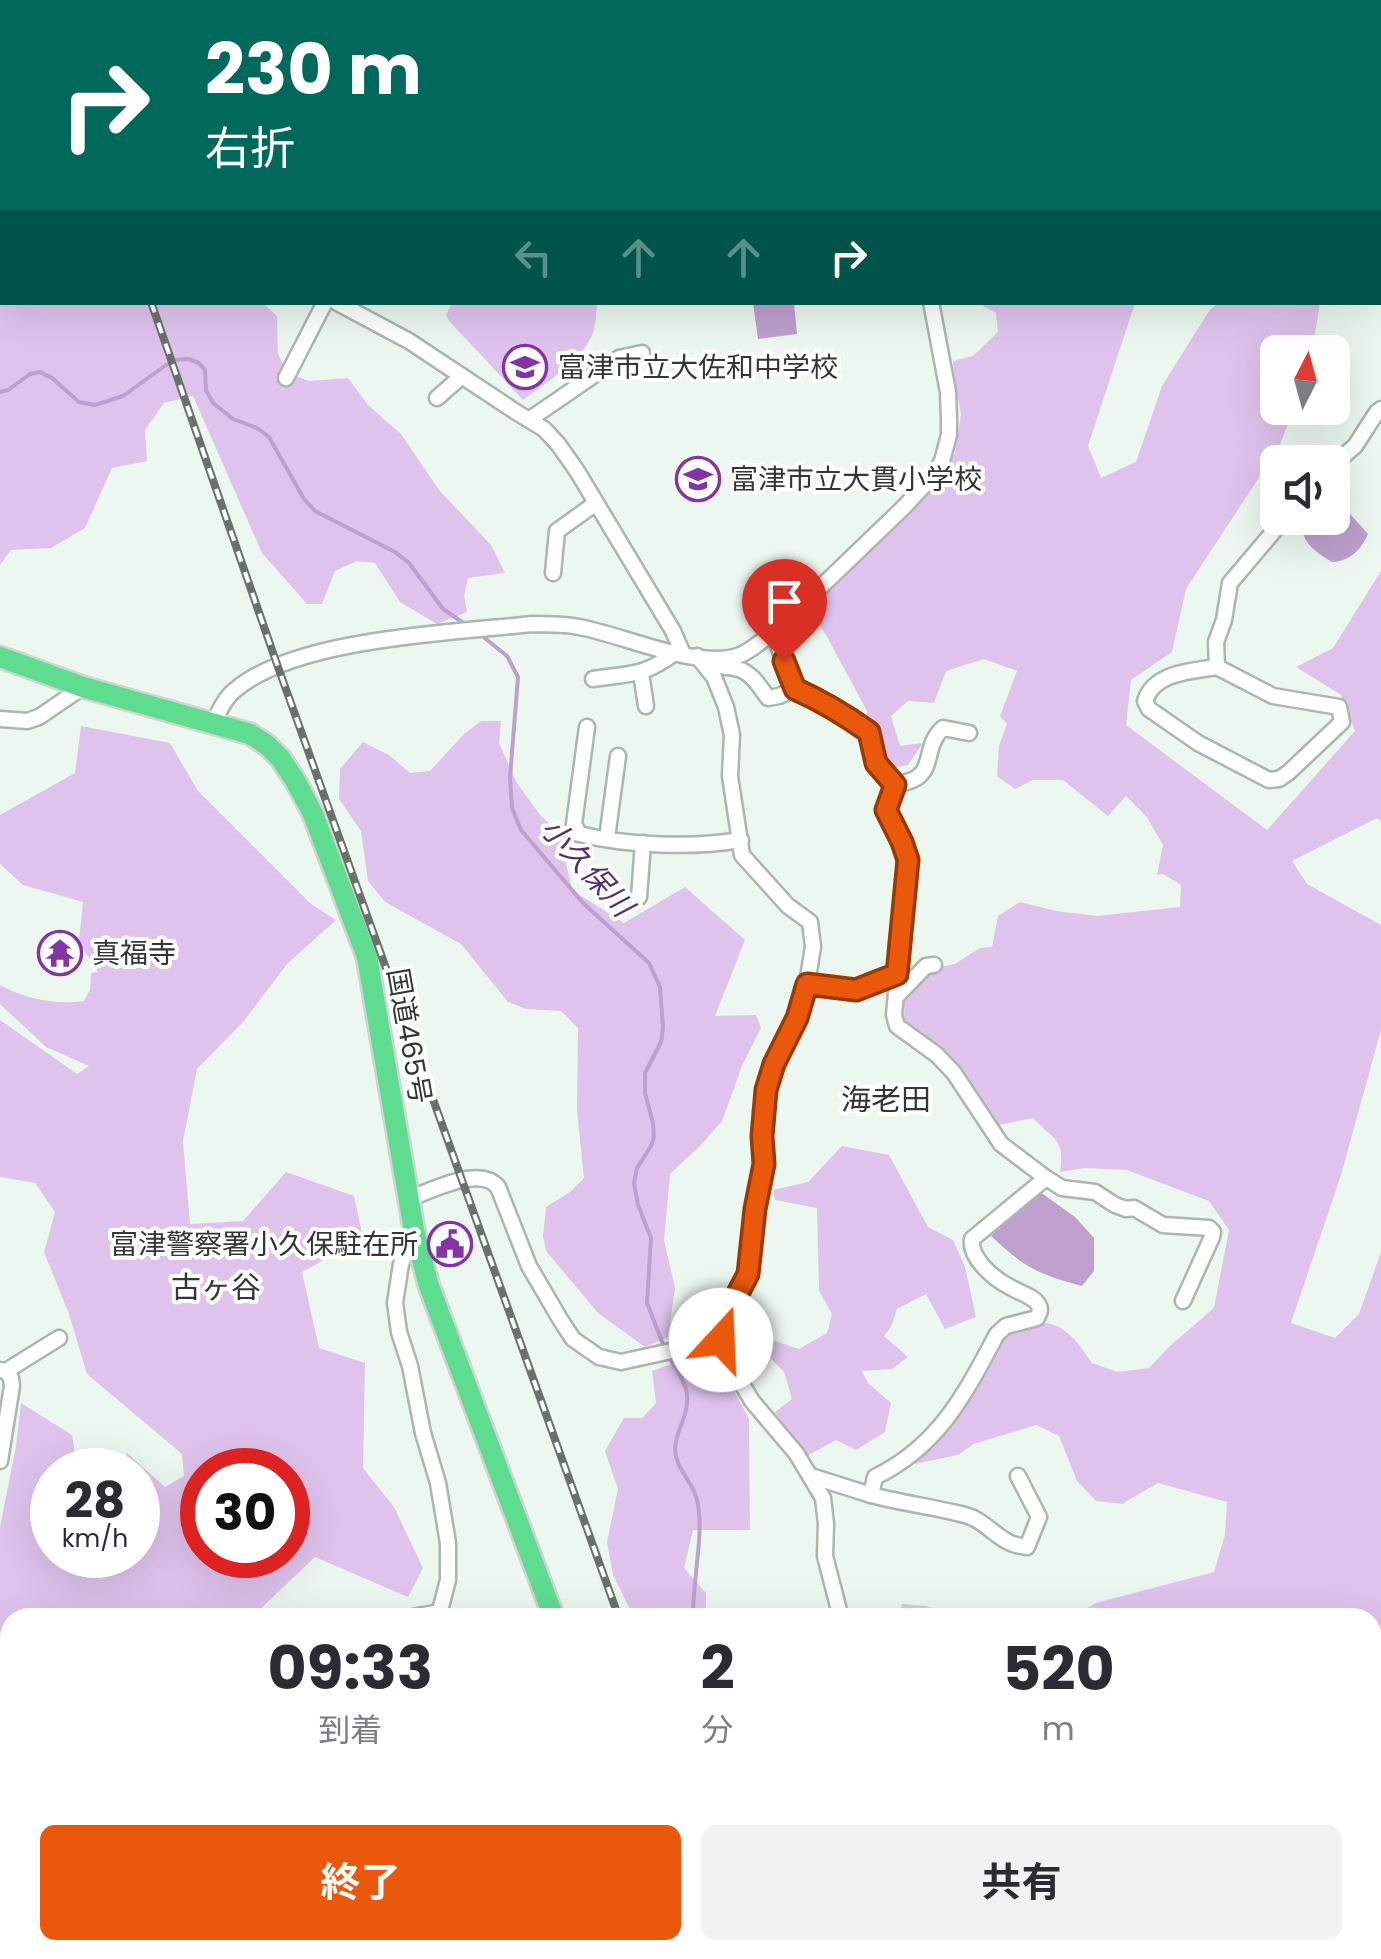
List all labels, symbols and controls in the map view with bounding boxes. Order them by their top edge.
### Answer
text: 230 m [205,20,422,119]
icon: right [40,40,170,170]
text: 右折 [205,117,295,180]
icon: left [506,230,561,285]
icon: ahead [611,230,666,285]
icon: ahead [716,230,771,285]
icon: right [821,230,876,285]
north arrow [1260,335,1350,425]
map controls [1260,335,1350,535]
school or university icon: 富津市立大佐和中学校 [502,344,548,390]
place label: 富津市立大佐和中学校 [558,348,838,387]
button: sound [1260,445,1350,535]
school or university icon: 富津市立大貫小学校 [675,456,721,502]
place label: 富津市立大貫小学校 [730,460,982,499]
pin [742,559,827,662]
icon: arrive [757,574,812,629]
water label: 小久保川 [531,808,645,928]
temple icon: 真福寺 [37,930,83,976]
place label: 真福寺 [92,934,176,973]
street label: 国道465号 [378,965,440,1107]
district label: 海老田 [841,1078,931,1121]
public building icon: 富津警察署小久保駐在所 [427,1221,473,1267]
place label: 富津警察署小久保駐在所 [110,1225,418,1264]
district label: 古ヶ谷 [171,1266,261,1309]
position arrow [669,1288,773,1392]
speed limit sign: 30 [180,1448,310,1578]
text: 28 [65,1465,125,1536]
text: km/h [62,1521,128,1556]
text: 09:33 [267,1626,433,1710]
text: 2 [700,1626,735,1710]
text: 520 [1002,1627,1115,1711]
text: m [1042,1706,1075,1751]
text: 到着 [318,1707,382,1752]
text: 分 [702,1707,734,1752]
button: 終了 [40,1825,681,1940]
button: 共有 [701,1825,1342,1940]

